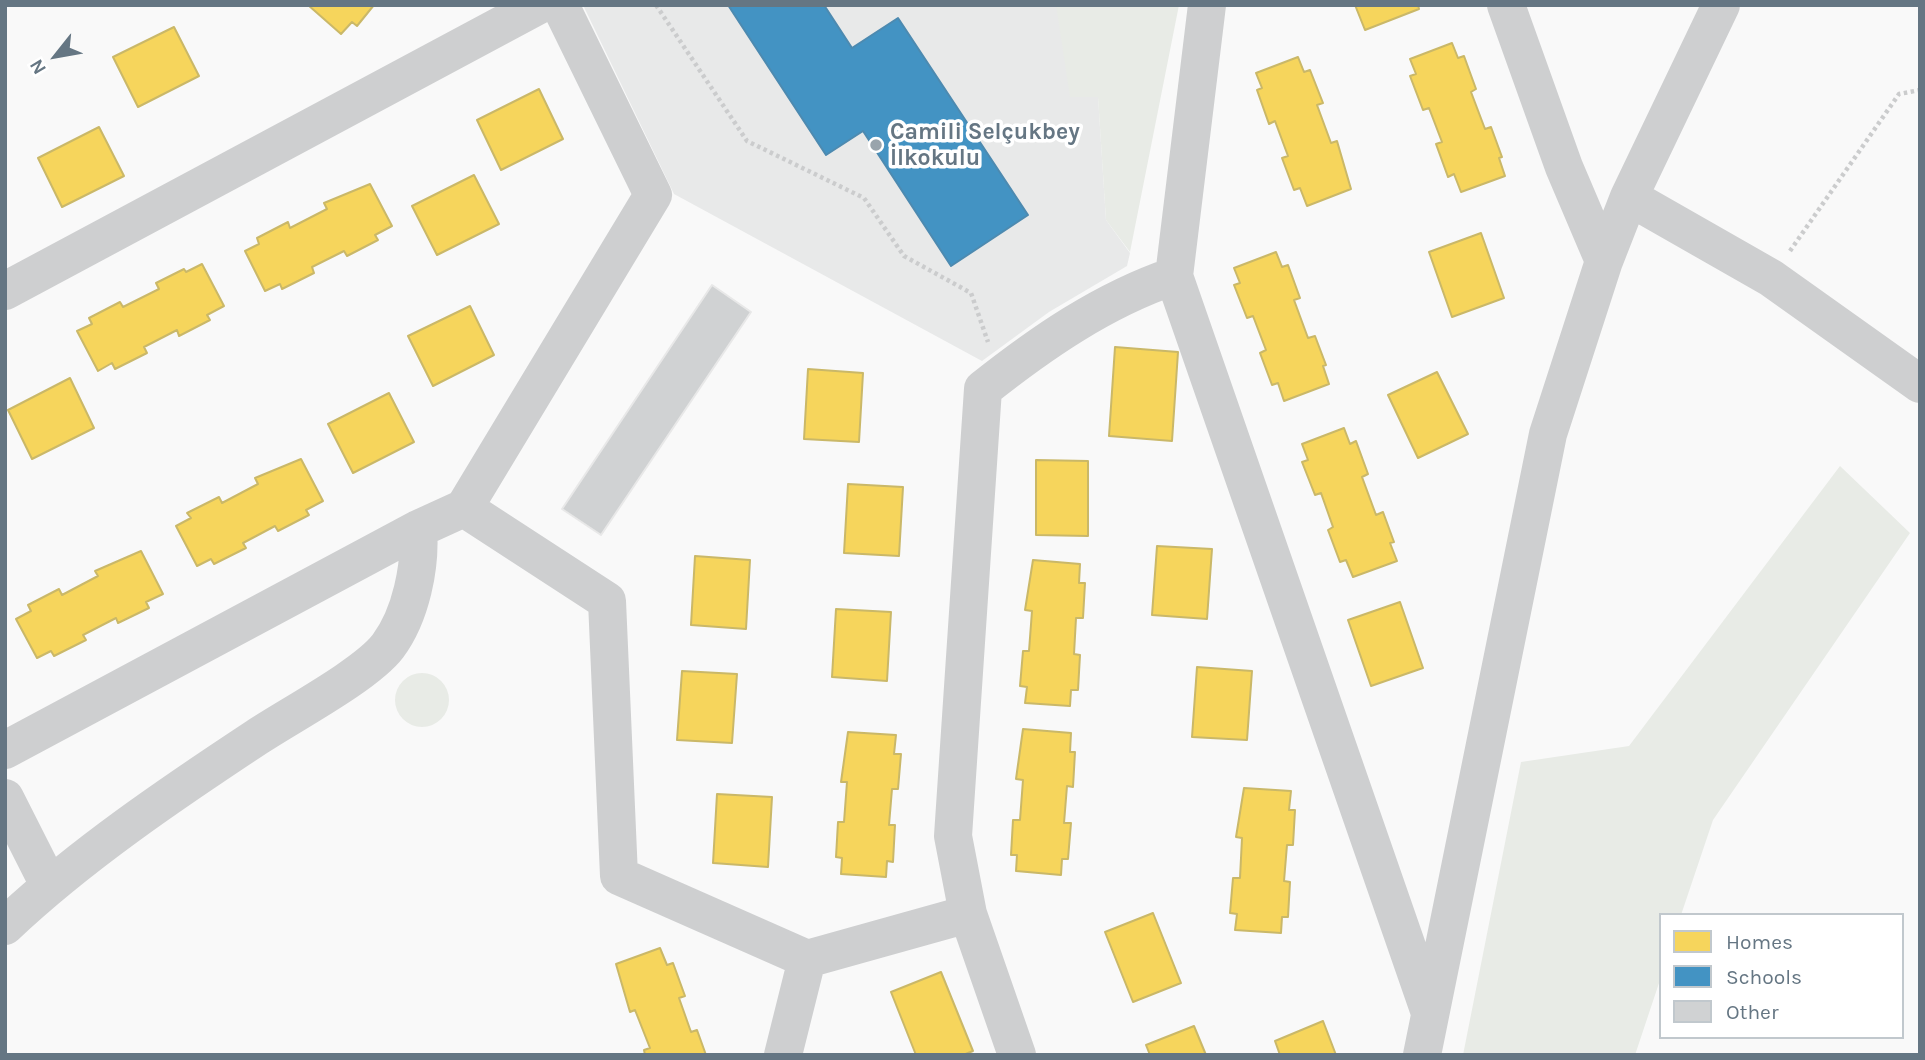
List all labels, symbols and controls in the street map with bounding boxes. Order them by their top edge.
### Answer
north arrow [21,21,91,91]
text: N [25,55,51,78]
place label: Camili Selçukbey İlkokulu [890,118,1080,172]
marker: Camili Selçukbey İlkokulu [868,137,884,153]
legend [1659,913,1904,1039]
text: Homes [1726,930,1793,954]
text: Schools [1726,965,1802,989]
text: Other [1726,1000,1779,1024]

